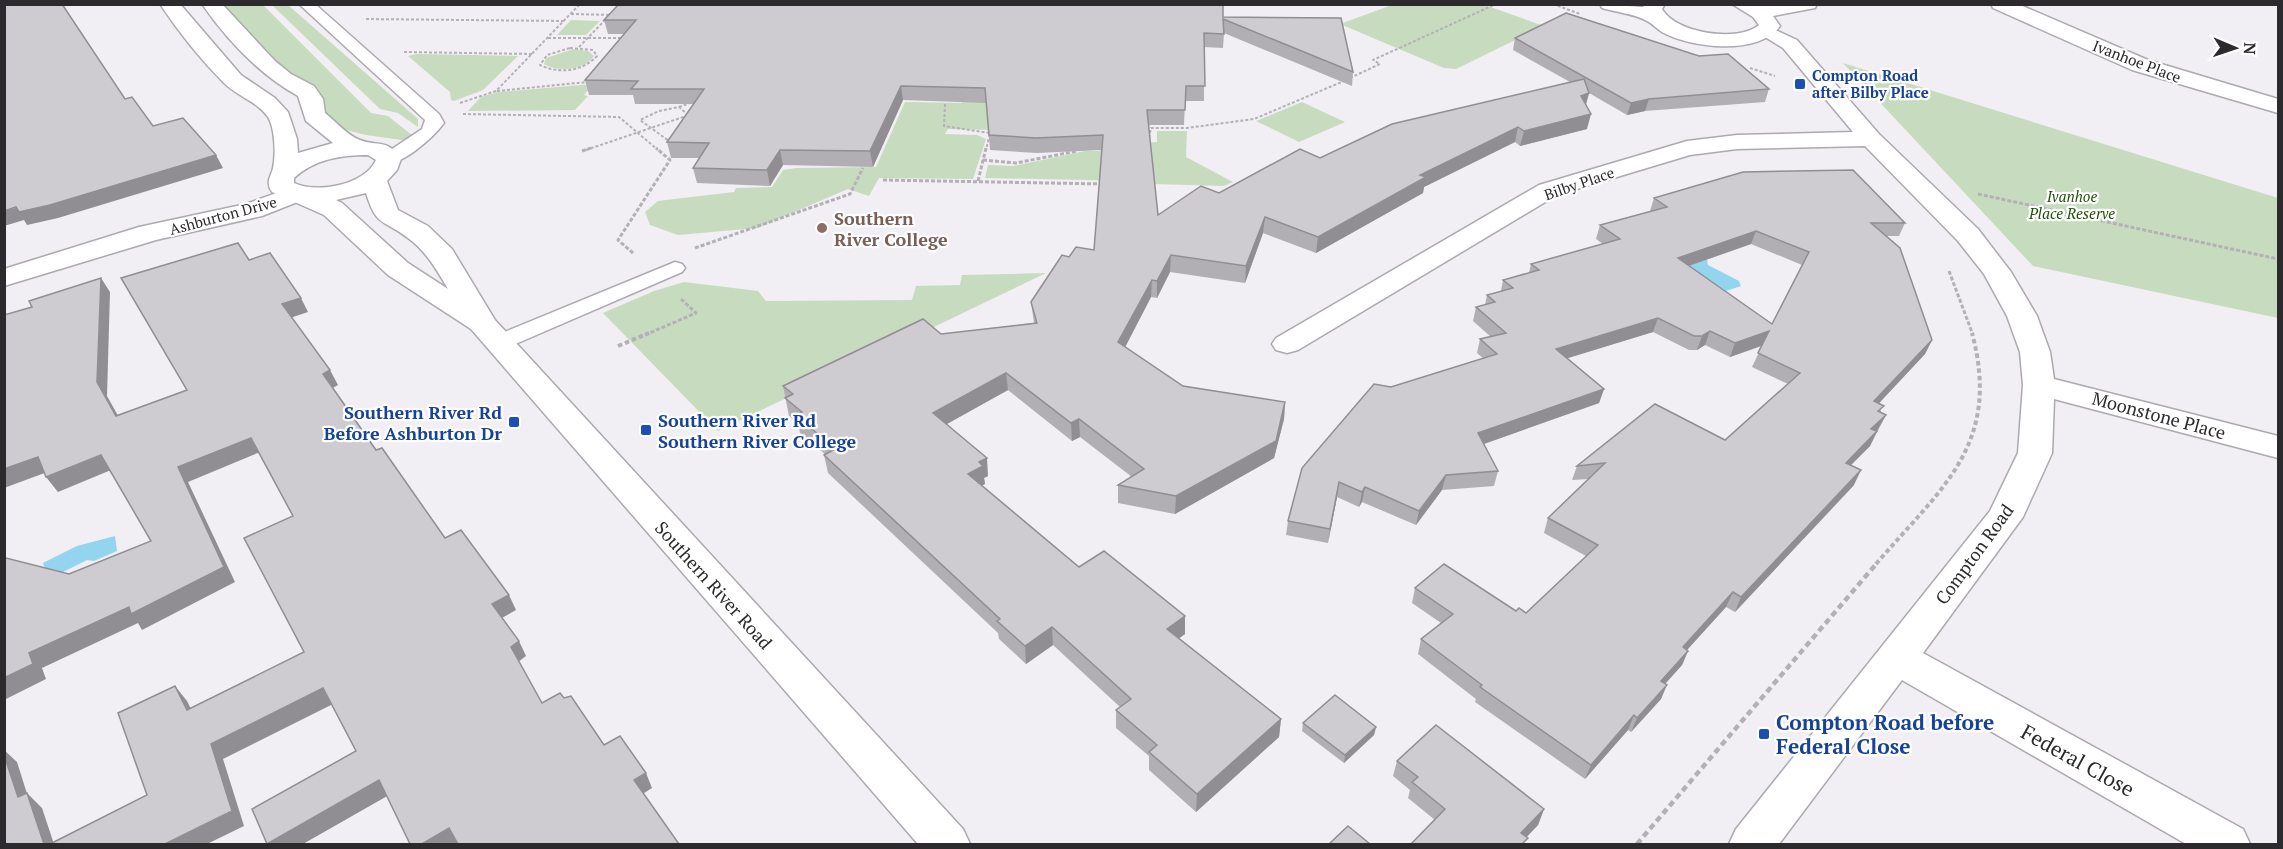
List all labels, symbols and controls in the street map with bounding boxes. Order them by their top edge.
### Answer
north arrow [2205,18,2265,78]
street label: Ivanhoe Place [2090,35,2184,87]
text: N [2239,42,2261,55]
place label: Compton Road after Bilby Place [1812,65,1929,102]
marker: Compton Road after Bilby Place [1793,77,1807,91]
street label: Bilby Place [1541,162,1617,204]
park label: Ivanhoe Place Reserve [2028,186,2115,223]
street label: Ashburton Drive [167,191,279,239]
place label: Southern River College [834,206,948,251]
marker: Southern River College [815,221,829,235]
street label: Moonstone Place [2090,386,2228,444]
place label: Southern River Rd Before Ashburton Dr [324,400,502,445]
place label: Southern River Rd Southern River College [658,408,857,453]
marker: Southern River Rd Before Ashburton Dr [507,415,521,429]
marker: Southern River Rd Southern River College [639,423,653,437]
street label: Compton Road [1929,499,2019,609]
street label: Southern River Road [650,516,778,654]
place label: Compton Road before Federal Close [1776,708,1994,760]
street label: Federal Close [2016,717,2140,803]
marker: Compton Road before Federal Close [1757,727,1771,741]

